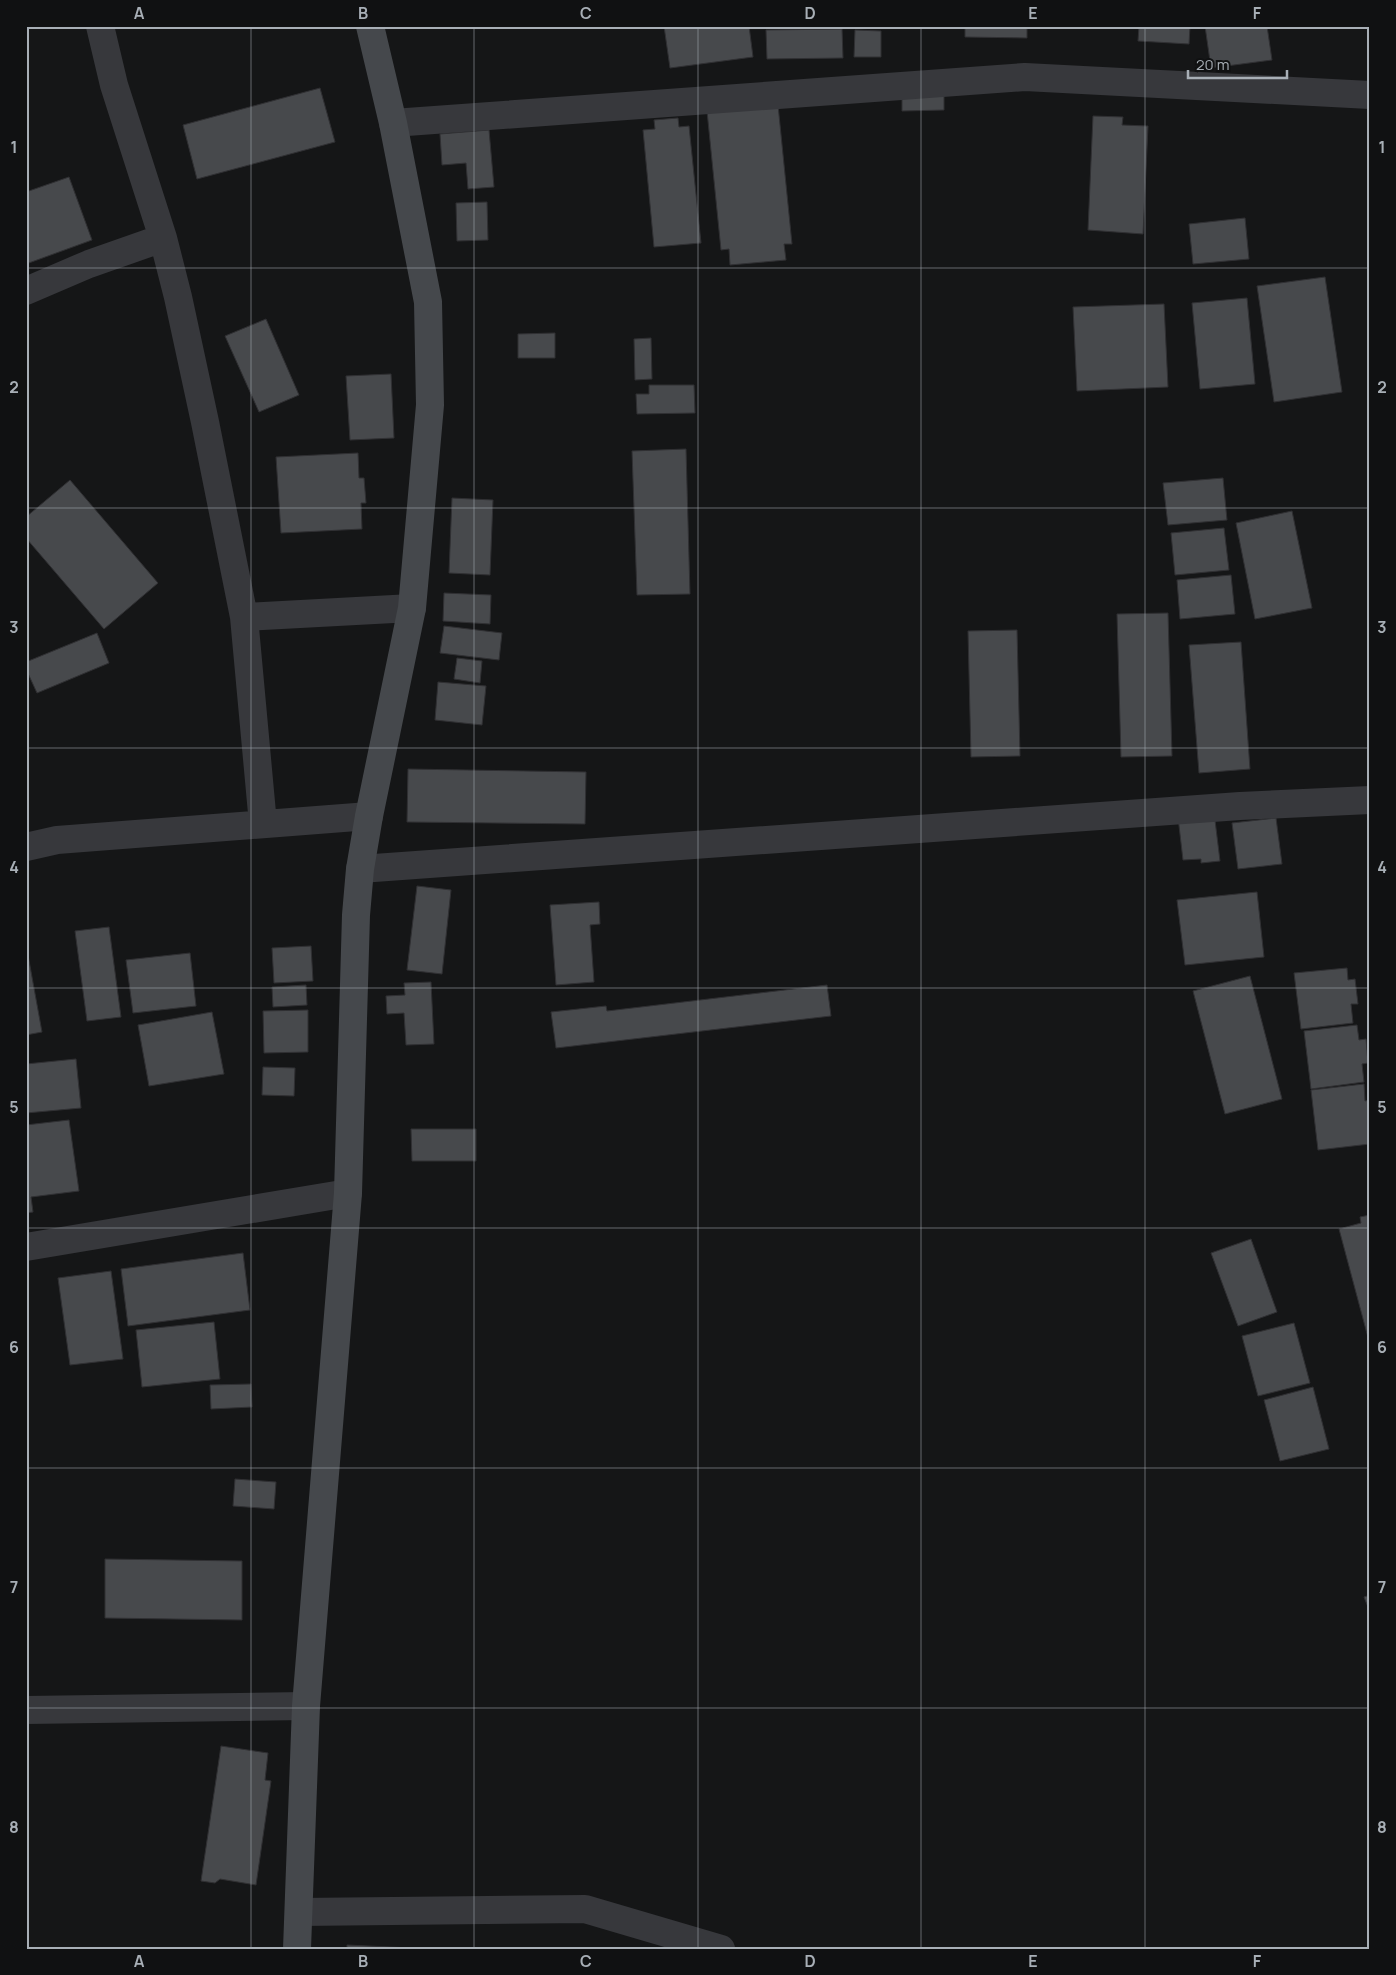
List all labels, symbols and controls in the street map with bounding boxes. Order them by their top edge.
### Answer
text: A [134,2,145,24]
text: B [358,2,368,24]
text: C [580,2,592,24]
text: D [804,2,816,24]
text: E [1028,2,1038,24]
text: F [1253,2,1262,24]
scale bar [1188,48,1287,80]
text: 20 m [1196,54,1229,75]
text: 1 [10,136,18,158]
text: 1 [1378,136,1386,158]
text: 2 [9,376,19,398]
text: 2 [1377,376,1387,398]
text: 3 [9,616,19,638]
text: 3 [1377,616,1387,638]
text: 4 [9,856,19,878]
text: 4 [1377,856,1387,878]
text: 5 [9,1096,19,1118]
text: 5 [1377,1096,1387,1118]
text: 6 [9,1336,19,1358]
text: 6 [1377,1336,1387,1358]
text: 7 [10,1576,18,1598]
text: 7 [1378,1576,1386,1598]
text: 8 [9,1816,19,1838]
text: 8 [1377,1816,1387,1838]
text: A [134,1950,145,1972]
text: B [358,1950,368,1972]
text: C [580,1950,592,1972]
text: D [804,1950,816,1972]
text: E [1028,1950,1038,1972]
text: F [1253,1950,1262,1972]

